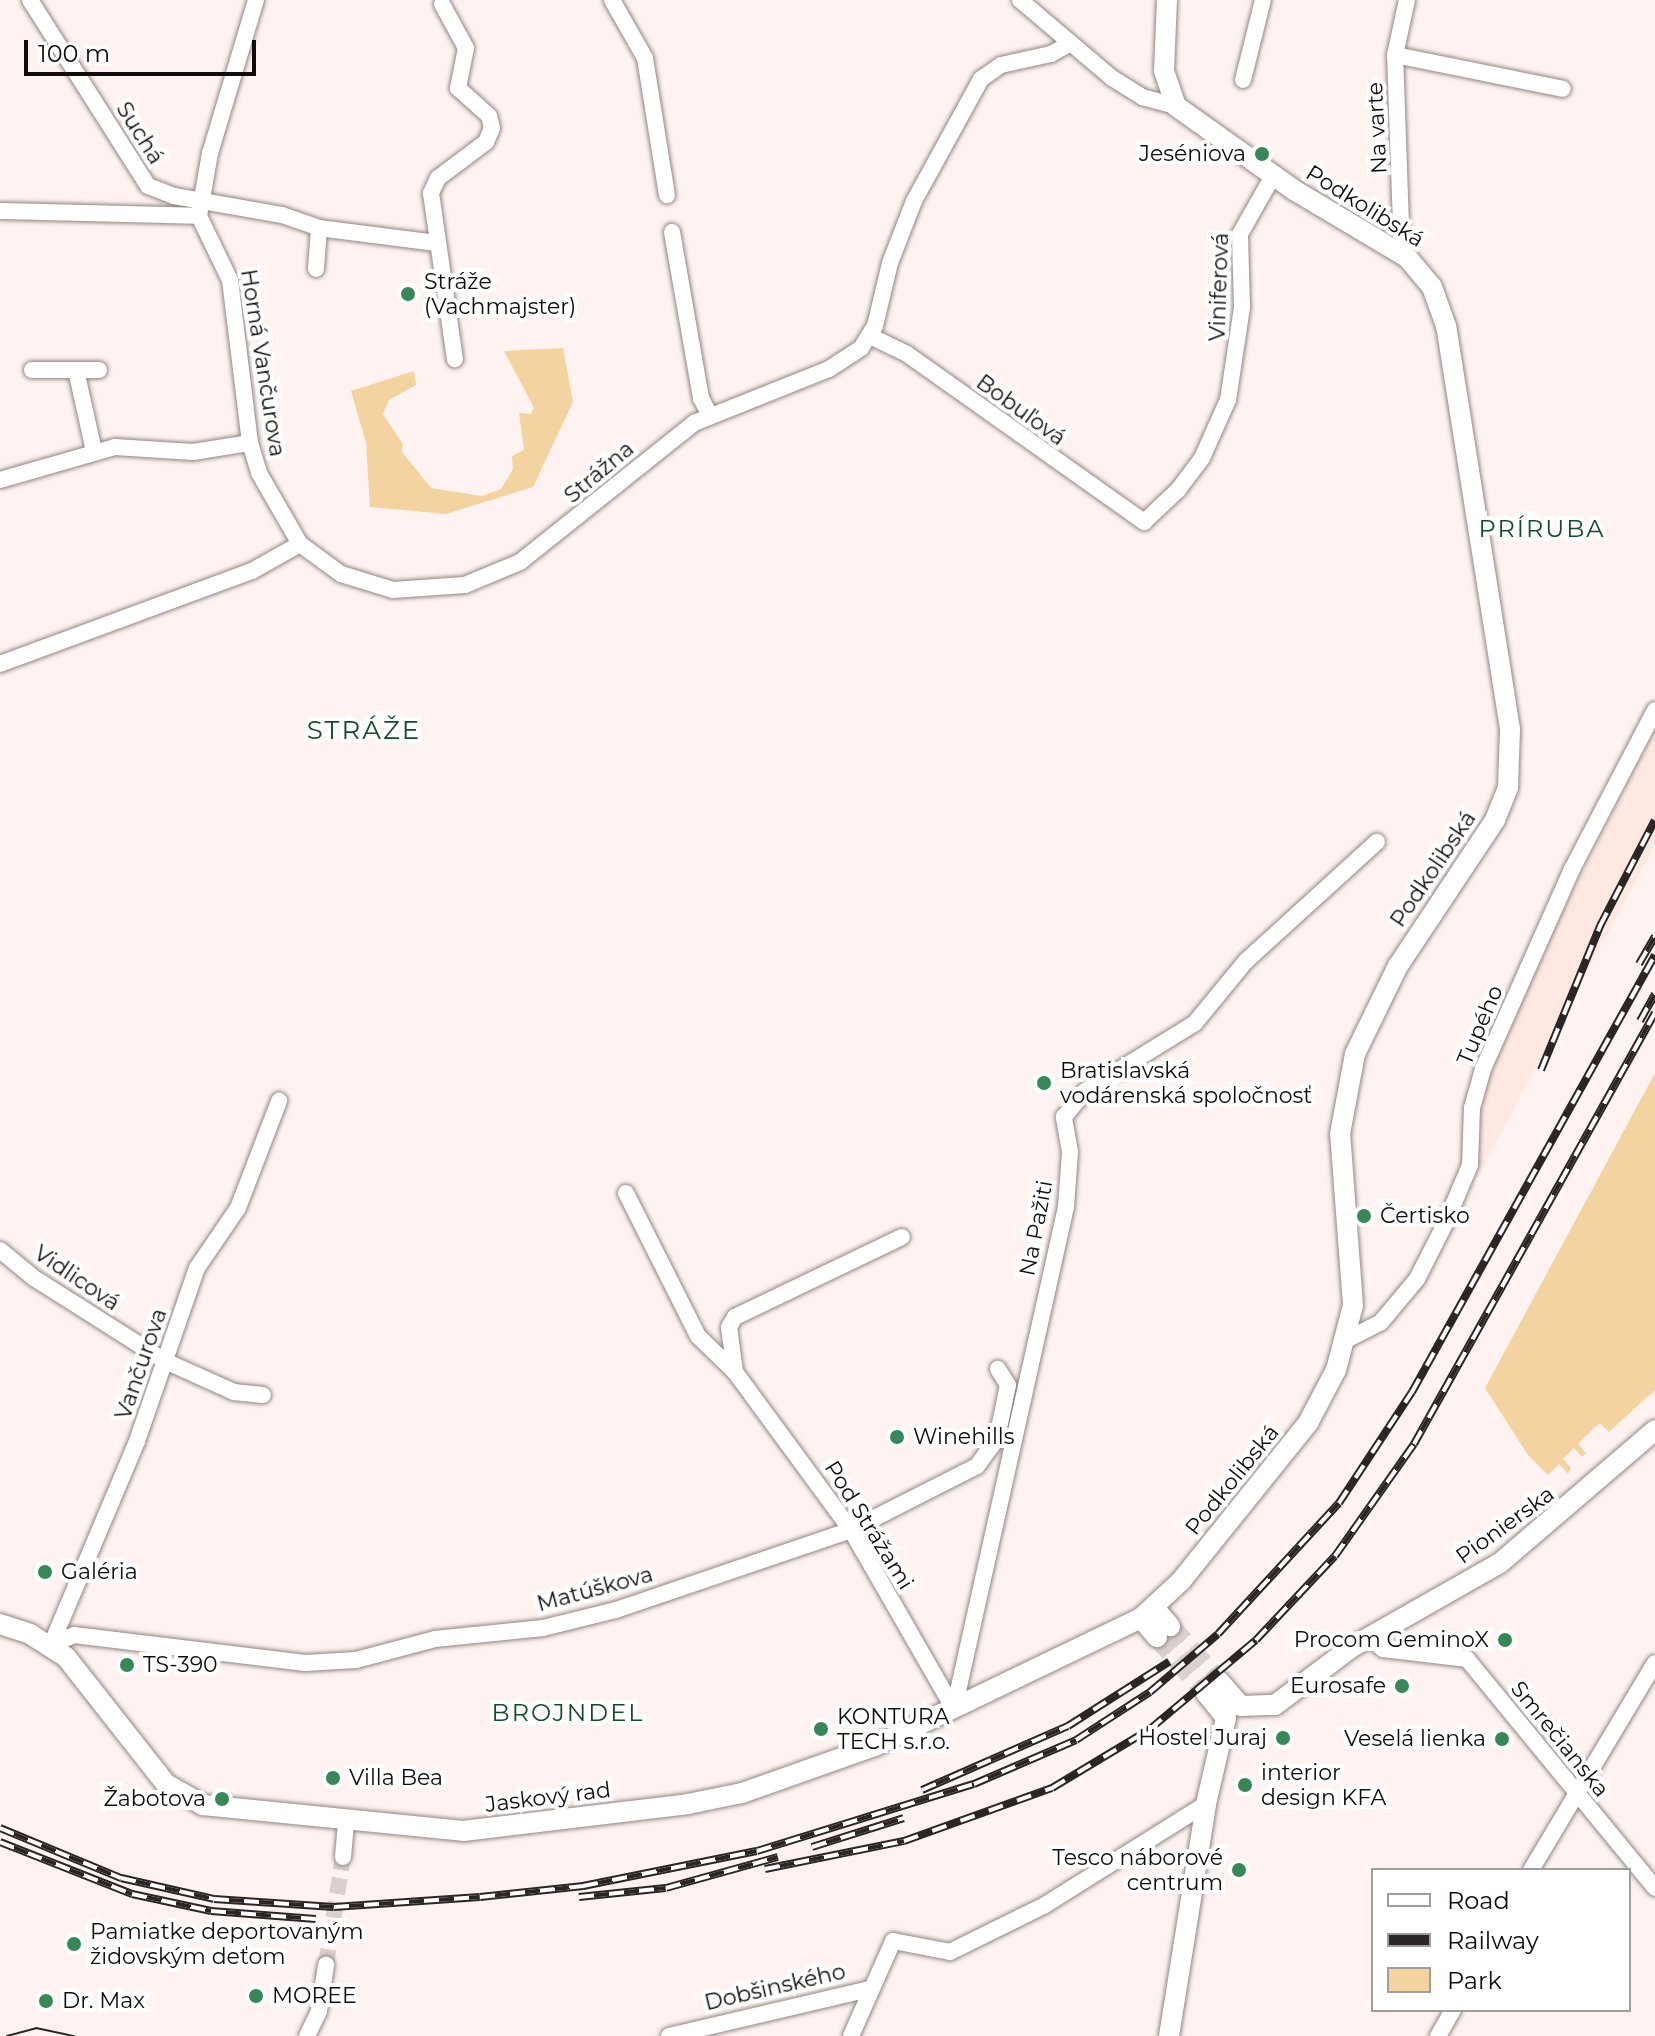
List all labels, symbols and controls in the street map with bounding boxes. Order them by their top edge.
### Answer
scale bar [28,24,260,74]
text: 100 m [38,39,110,68]
street label: Na varte [1361,81,1393,175]
street label: Suchá [111,97,169,169]
place label: Jeséniova [1139,141,1246,167]
marker: Jeséniova [1253,145,1271,163]
street label: Podkolibská [1301,159,1429,253]
street label: Viniferová [1204,232,1234,342]
street label: Horná Vančurova [235,267,291,459]
place label: Stráže (Vachmajster) [424,268,576,320]
marker: Stráže (Vachmajster) [399,285,417,303]
street label: Bobuľová [971,369,1071,451]
street label: Strážna [559,435,639,509]
district label: PRÍRUBA [1478,515,1606,543]
district label: STRÁŽE [307,715,421,747]
street label: Podkolibská [1385,806,1481,932]
street label: Tupého [1451,981,1509,1069]
place label: Bratislavská vodárenská spoločnosť [1060,1057,1312,1108]
marker: Bratislavská vodárenská spoločnosť [1035,1074,1053,1092]
street label: Na Pažiti [1014,1178,1058,1278]
place label: Čertisko [1380,1203,1470,1229]
marker: Čertisko [1355,1207,1373,1225]
street label: Vidlicová [29,1240,125,1316]
street label: Vančurova [110,1305,172,1423]
street label: Podkolibská [1180,1420,1284,1540]
place label: Winehills [913,1424,1014,1450]
marker: Winehills [888,1428,906,1446]
street label: Pod Strážami [819,1456,919,1594]
street label: Pionierska [1451,1481,1559,1569]
place label: Galéria [61,1559,138,1585]
street label: Matúškova [534,1561,656,1617]
marker: Galéria [36,1563,54,1581]
place label: Procom GeminoX [1294,1627,1489,1653]
marker: Procom GeminoX [1496,1631,1514,1649]
place label: TS-390 [143,1652,218,1678]
marker: TS-390 [118,1656,136,1674]
place label: Eurosafe [1290,1673,1386,1699]
street label: Smrečianska [1505,1676,1615,1802]
marker: Eurosafe [1393,1677,1411,1695]
district label: BROJNDEL [492,1699,644,1727]
place label: KONTURA TECH s.r.o. [837,1703,950,1754]
marker: KONTURA TECH s.r.o. [812,1720,830,1738]
place label: Hostel Juraj [1138,1725,1267,1751]
place label: Veselá lienka [1344,1726,1486,1752]
marker: Hostel Juraj [1274,1729,1292,1747]
marker: Veselá lienka [1493,1730,1511,1748]
place label: interior design KFA [1261,1759,1386,1810]
place label: Villa Bea [349,1765,443,1791]
marker: Villa Bea [324,1769,342,1787]
street label: Jaskový rad [484,1776,612,1818]
marker: interior design KFA [1236,1776,1254,1794]
place label: Žabotova [104,1786,206,1812]
marker: Žabotova [213,1790,231,1808]
place label: Tesco náborové centrum [1052,1844,1223,1896]
marker: Tesco náborové centrum [1230,1861,1248,1879]
legend [1371,1868,1631,2012]
text: Road [1447,1886,1510,1915]
place label: Pamiatke deportovaným židovským deťom [90,1918,364,1970]
text: Railway [1447,1926,1539,1955]
marker: Pamiatke deportovaným židovským deťom [65,1935,83,1953]
street label: Dobšinského [702,1958,848,2016]
text: Park [1447,1966,1502,1995]
place label: MOREE [272,1983,357,2009]
marker: MOREE [247,1987,265,2005]
place label: Dr. Max [62,1988,145,2014]
marker: Dr. Max [37,1992,55,2010]

